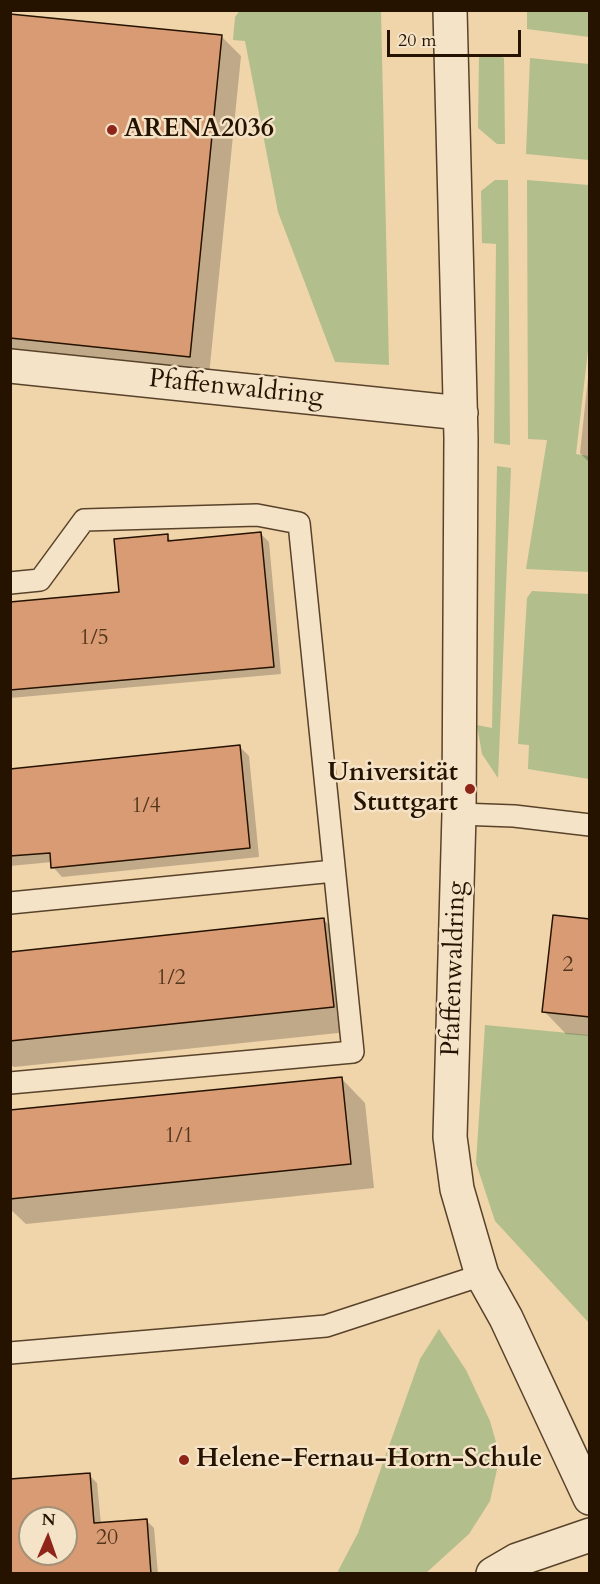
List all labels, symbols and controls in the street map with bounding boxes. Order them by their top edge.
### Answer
scale bar [390,18,524,56]
text: 20 m [398,28,437,53]
place label: ARENA2036 [124,114,274,146]
marker: ARENA2036 [105,123,119,137]
street label: Pfaffenwaldring [147,364,325,414]
house number: 1/5 [79,626,109,652]
place label: Universität Stuttgart [328,758,458,820]
marker: Universität Stuttgart [463,782,477,796]
house number: 1/4 [131,794,161,820]
street label: Pfaffenwaldring [436,881,474,1057]
house number: 2 [562,953,574,979]
house number: 1/2 [156,966,186,992]
house number: 1/1 [164,1124,194,1150]
place label: Helene-Fernau-Horn-Schule [196,1444,542,1476]
marker: Helene-Fernau-Horn-Schule [177,1453,191,1467]
north arrow [18,1506,78,1566]
text: N [41,1509,56,1531]
house number: 20 [96,1526,118,1552]

